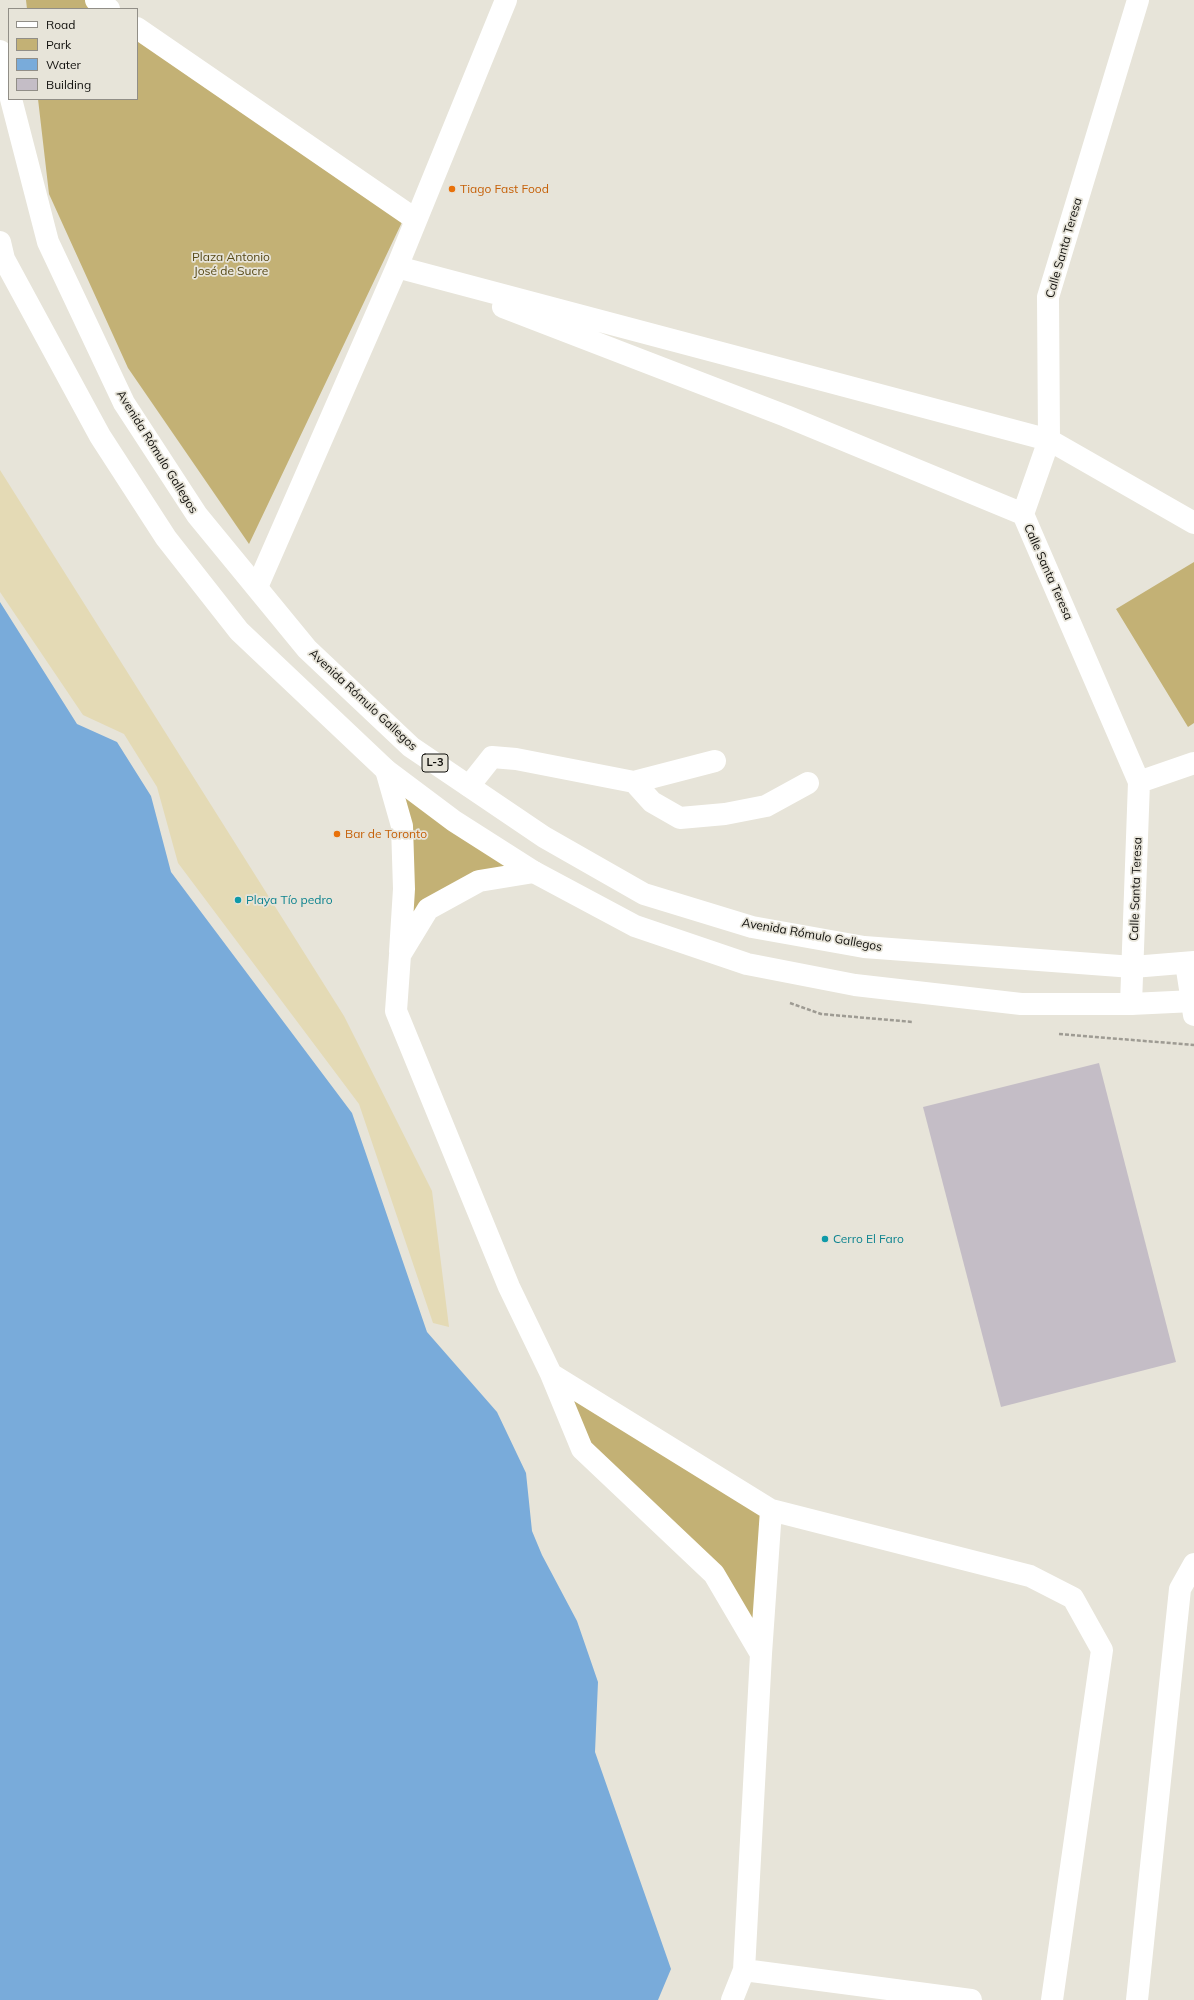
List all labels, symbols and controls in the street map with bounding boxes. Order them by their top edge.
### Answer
legend [8,8,138,100]
text: Road [46,17,75,32]
text: Park [46,37,71,52]
text: Water [46,57,81,72]
text: Building [46,77,91,92]
place label: Tiago Fast Food [460,182,549,196]
marker: Tiago Fast Food [447,184,457,194]
street label: Calle Santa Teresa [1043,196,1085,300]
park label: Plaza Antonio José de Sucre [192,250,270,278]
street label: Avenida Rómulo Gallegos [113,388,201,516]
street label: Calle Santa Teresa [1020,522,1076,622]
street label: Avenida Rómulo Gallegos [306,646,420,754]
road number: L-3 [422,754,448,772]
place label: Bar de Toronto [345,827,427,841]
marker: Bar de Toronto [332,829,342,839]
street label: Calle Santa Teresa [1127,837,1145,941]
place label: Playa Tío pedro [246,893,333,907]
marker: Playa Tío pedro [233,895,243,905]
street label: Avenida Rómulo Gallegos [741,916,883,954]
place label: Cerro El Faro [833,1232,904,1246]
marker: Cerro El Faro [820,1234,830,1244]

